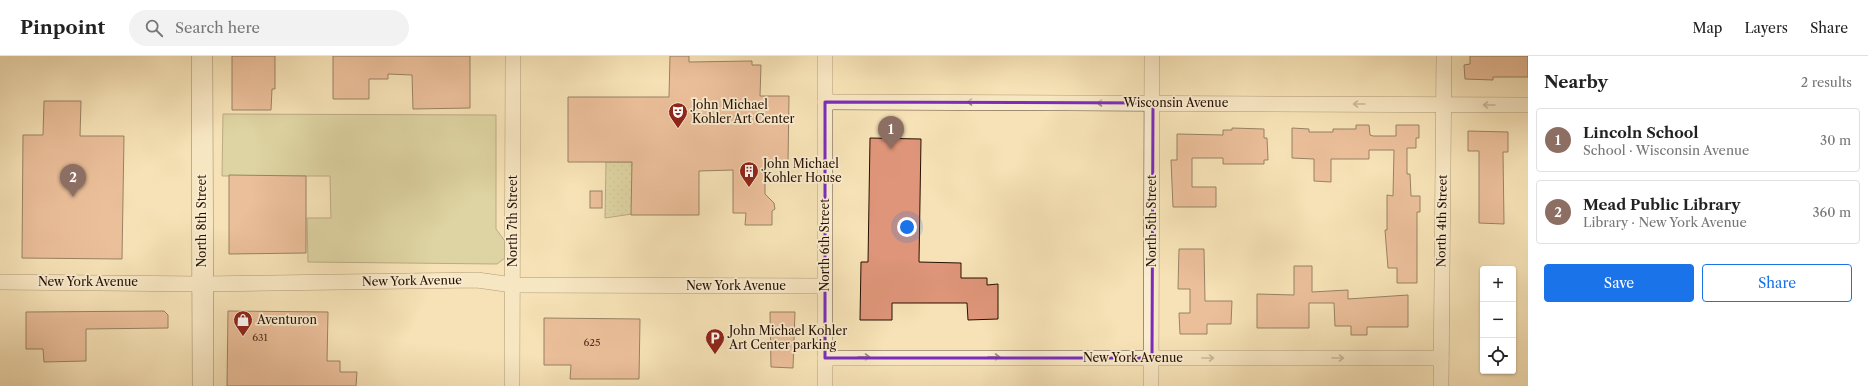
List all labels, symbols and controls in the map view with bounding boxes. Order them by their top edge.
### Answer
search box [129,10,409,46]
text: Pinpoint [20,16,105,39]
icon: search [143,17,165,39]
text: Search here [175,18,260,37]
text: Map [1692,19,1722,37]
text: Layers [1744,19,1788,37]
text: Share [1810,19,1848,37]
text: Nearby [1544,72,1608,92]
text: 2 results [1801,74,1852,90]
street label: Wisconsin Avenue [1123,95,1229,110]
place label: John Michael Kohler Art Center [690,97,795,126]
one-way arrow [967,98,980,106]
one-way arrow [1097,99,1110,107]
one-way arrow [1353,100,1366,108]
theatre icon: John Michael Kohler Art Center [667,101,689,129]
one-way arrow [1483,101,1496,109]
pin: 1 [878,116,904,149]
text: Lincoln School [1583,123,1699,142]
text: 1 [1555,132,1561,148]
text: 30 m [1820,132,1851,148]
text: School · Wisconsin Avenue [1583,142,1749,158]
place label: John Michael Kohler House [761,156,842,185]
building icon: John Michael Kohler House [738,160,760,188]
pin: 2 [60,164,86,197]
street label: North 8th Street [194,174,209,268]
street label: North 7th Street [505,174,520,267]
street label: North 5th Street [1144,174,1159,267]
street label: North 4th Street [1433,174,1450,268]
text: Mead Public Library [1583,195,1741,214]
street label: North 6th Street [817,198,832,291]
text: 2 [1554,204,1562,220]
text: 360 m [1812,204,1851,220]
text: Library · New York Avenue [1583,214,1747,230]
your location [897,217,917,237]
button: Save [1544,264,1694,302]
button: Share [1702,264,1852,302]
map controls [1480,266,1516,374]
button: + [1480,266,1516,302]
street label: New York Avenue [362,272,462,289]
street label: New York Avenue [38,274,138,289]
street label: New York Avenue [686,278,786,293]
button: − [1480,302,1516,338]
shop icon: Aventuron [232,309,254,337]
place label: Aventuron [256,312,317,327]
place label: John Michael Kohler Art Center parking [727,323,847,352]
parking icon: John Michael Kohler Art Center parking [704,327,726,355]
house number: 631 [252,331,269,344]
house number: 625 [583,336,601,349]
button: locate [1480,338,1516,374]
street label: New York Avenue [1083,350,1183,365]
one-way arrow [857,353,870,361]
one-way arrow [987,353,1000,361]
one-way arrow [1201,354,1214,362]
one-way arrow [1331,354,1344,362]

